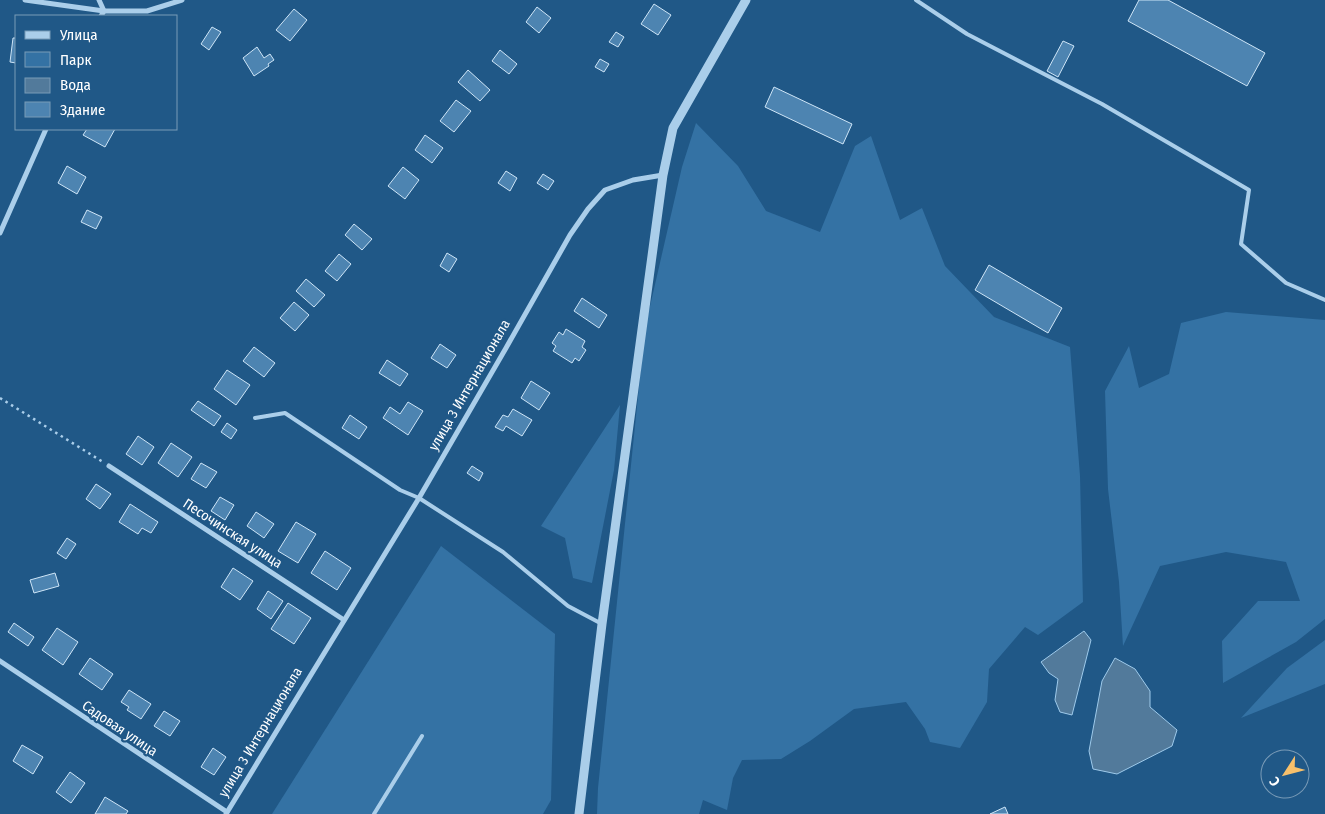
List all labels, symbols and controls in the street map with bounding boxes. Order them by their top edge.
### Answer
legend [15,15,178,130]
text: Улица [59,26,98,44]
text: Парк [60,51,91,69]
text: Вода [60,76,91,94]
text: Здание [60,101,106,119]
street label: улица 3 Интернационала [425,317,514,454]
street label: Песочинская улица [180,495,286,572]
street label: улица 3 Интернационала [215,664,306,800]
street label: Садовая улица [79,697,161,760]
north arrow [1260,749,1310,799]
text: С [1265,773,1284,789]

